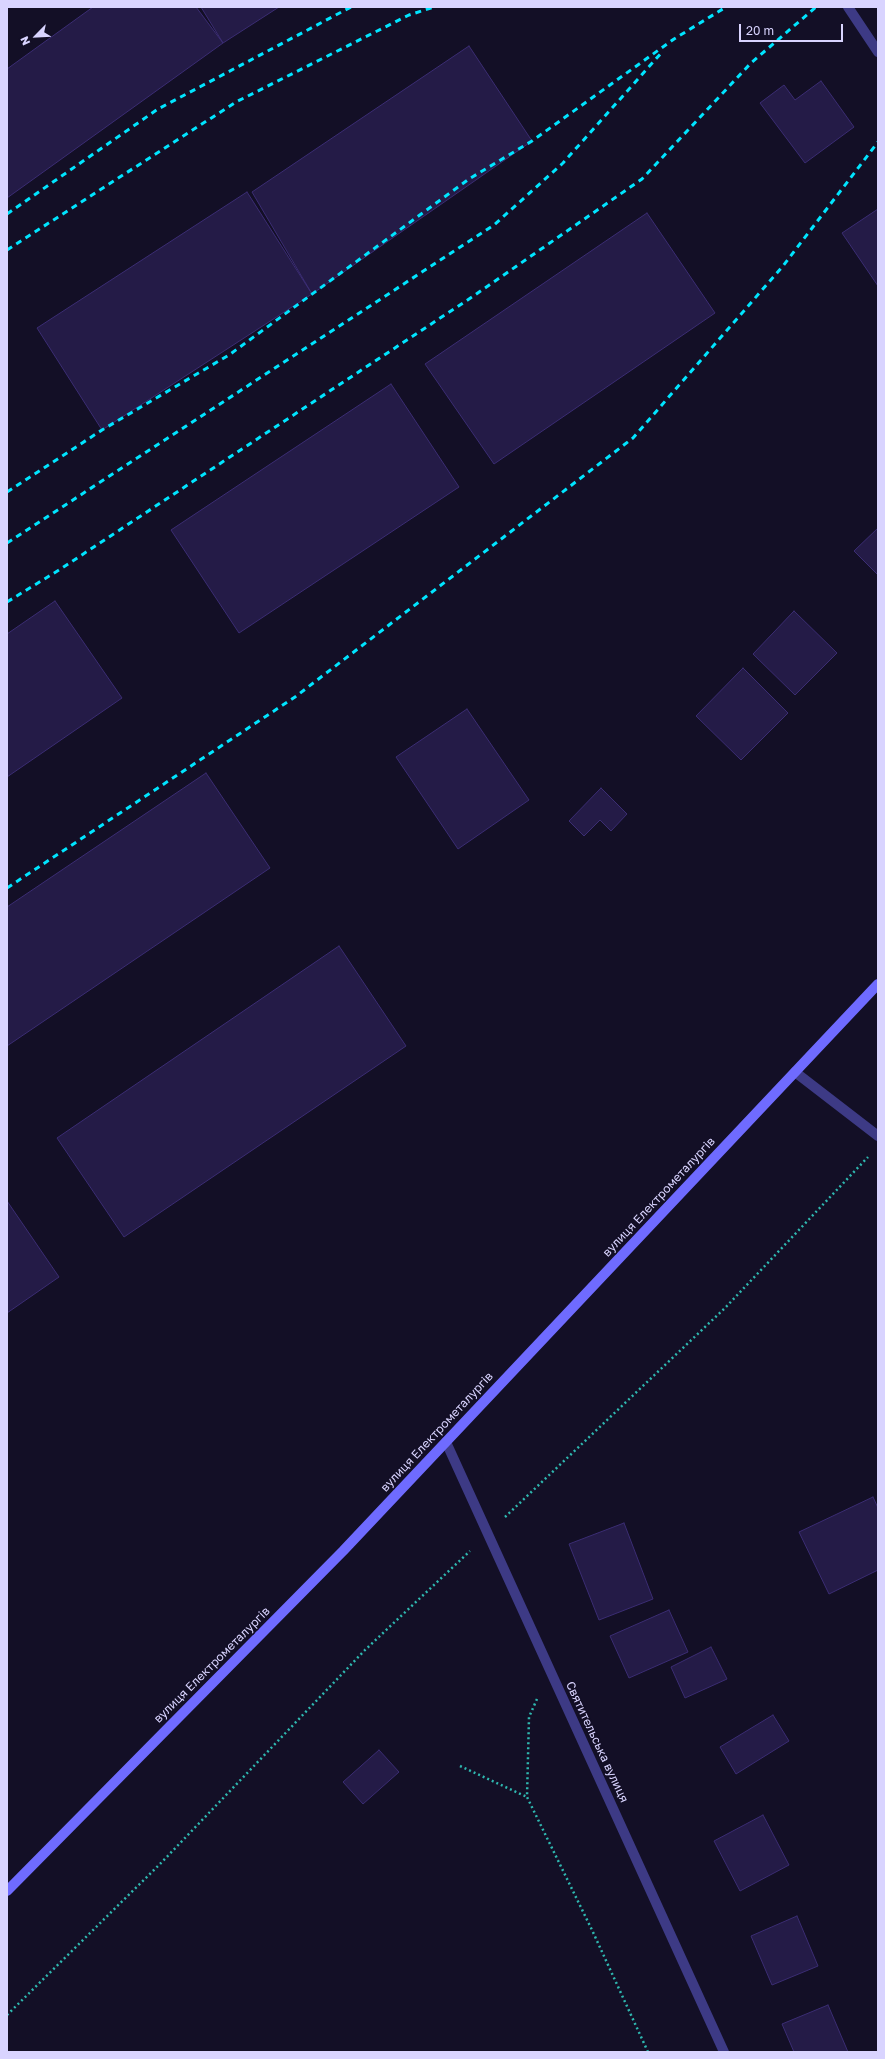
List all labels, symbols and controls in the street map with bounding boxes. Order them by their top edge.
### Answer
north arrow [16,16,56,56]
scale bar [741,16,845,42]
text: 20 m [746,23,774,38]
text: N [17,35,32,48]
street label: вулиця Електрометалургів [600,1134,718,1260]
street label: вулиця Електрометалургів [378,1369,496,1495]
street label: вулиця Електрометалургів [151,1604,273,1726]
street label: Святительська вулиця [563,1679,631,1805]

